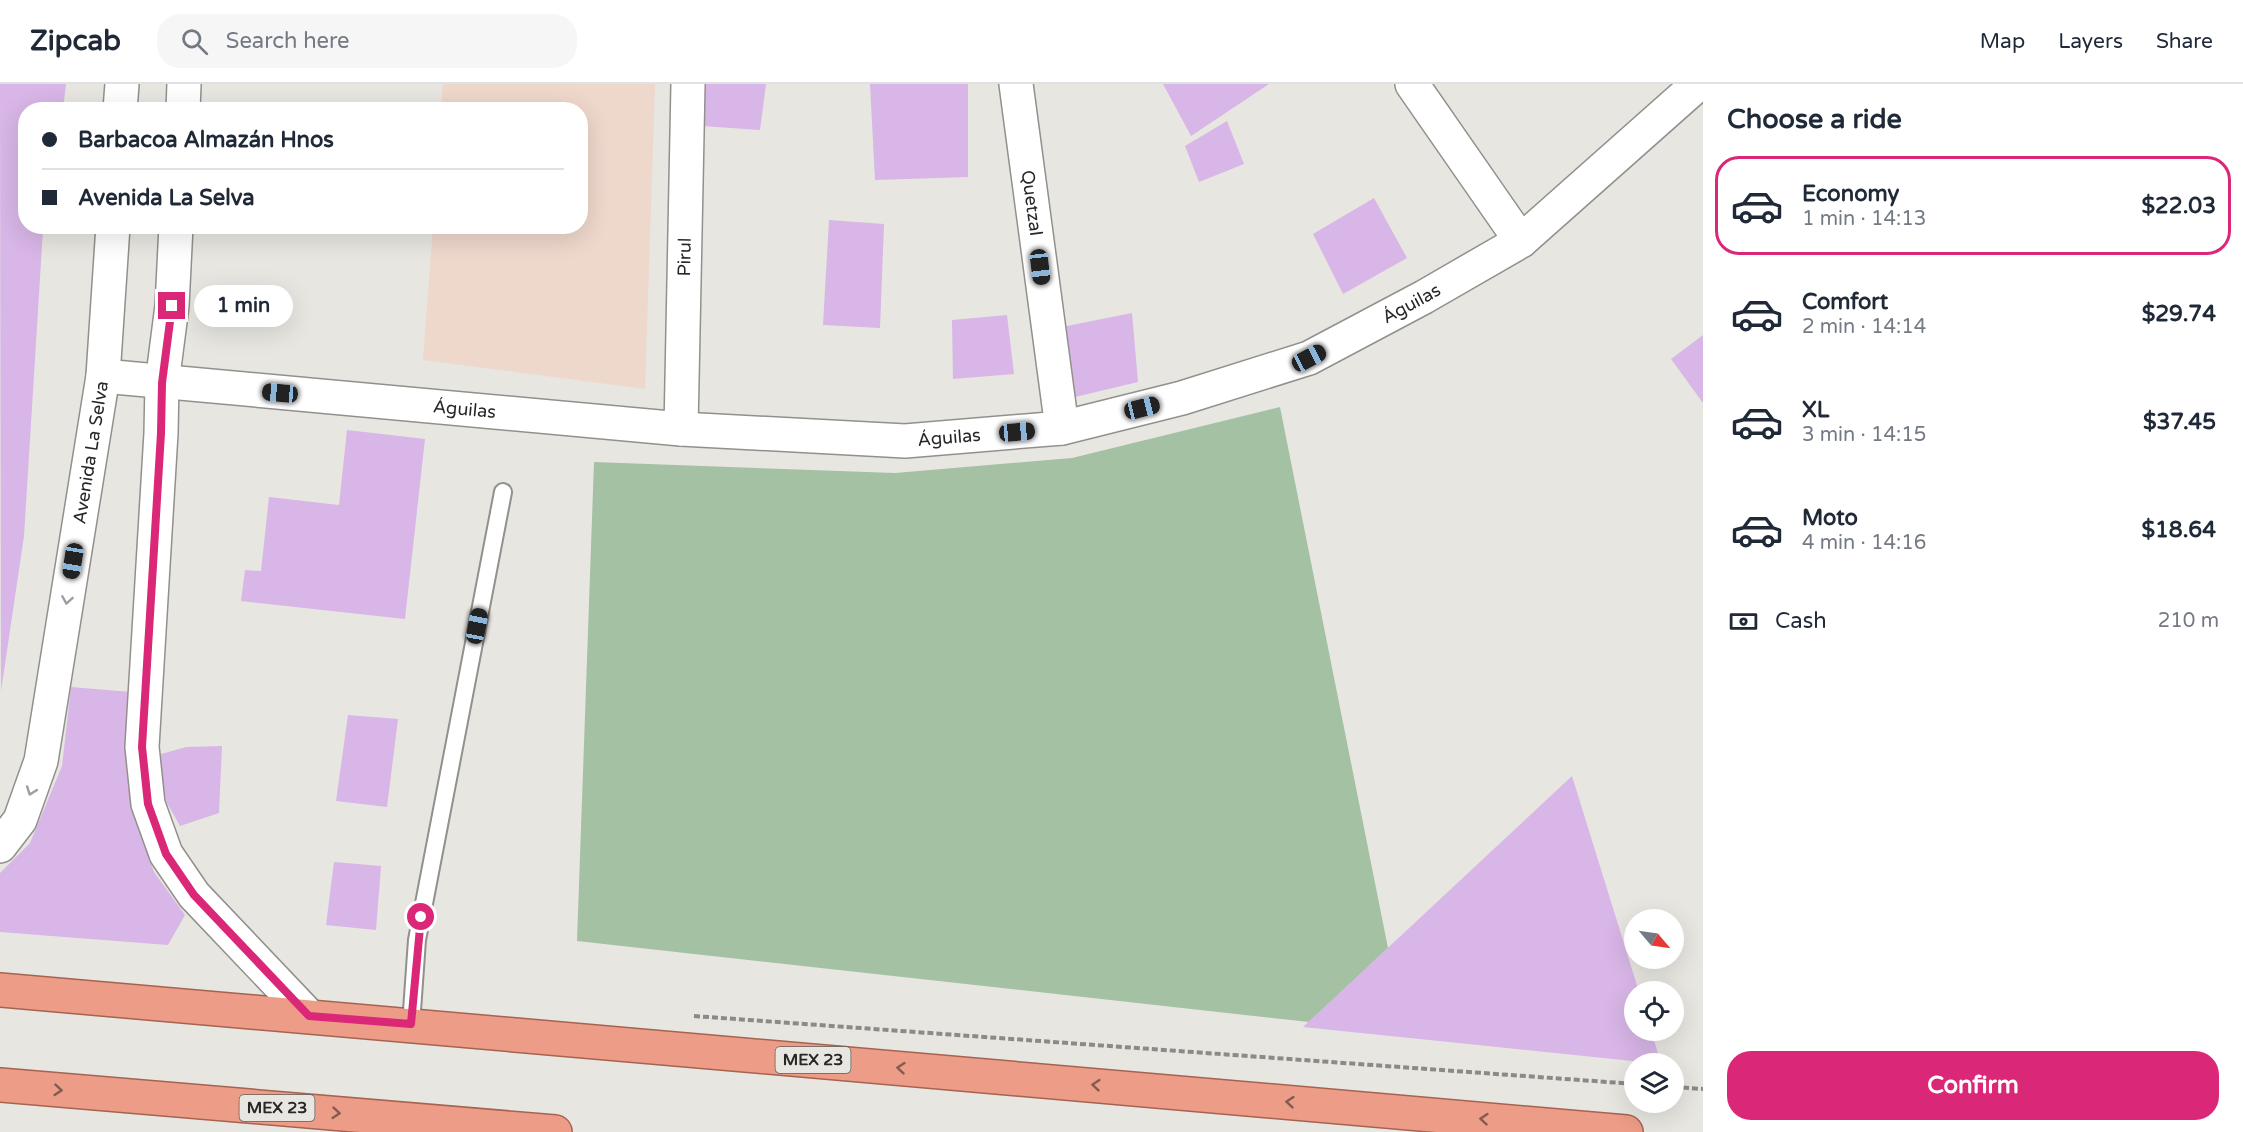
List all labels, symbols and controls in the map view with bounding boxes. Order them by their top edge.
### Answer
search box [157,14,577,68]
text: Zipcab [30,24,121,58]
icon: search [178,25,211,58]
text: Search here [226,28,350,54]
text: Map [1980,29,2025,54]
text: Layers [2058,29,2123,54]
text: Share [2156,29,2213,54]
text: Choose a ride [1727,103,1902,136]
text: Barbacoa Almazán Hnos [78,127,334,153]
street label: Quetzal [1017,169,1047,237]
icon: car [1730,179,1784,233]
text: Economy [1802,181,1899,207]
text: Avenida La Selva [78,185,255,211]
text: $22.03 [2141,193,2216,219]
text: 1 min · 14:13 [1802,207,1926,231]
street label: Pirul [673,237,696,277]
car [1029,248,1051,286]
street label: Águilas [1378,279,1445,328]
callout: 1 min [193,285,292,327]
icon: car [1730,287,1784,341]
text: Comfort [1802,289,1888,315]
route end [158,292,185,319]
text: 1 min [217,294,270,318]
text: $29.74 [2142,301,2216,327]
text: 2 min · 14:14 [1802,315,1926,339]
car [1289,342,1329,374]
street label: Avenida La Selva [68,379,113,526]
car [261,382,299,404]
street label: Águilas [432,395,497,423]
car [1122,395,1162,421]
icon: car [1730,395,1784,449]
text: XL [1802,397,1829,423]
text: $37.45 [2143,409,2216,435]
car [998,421,1036,443]
text: 3 min · 14:15 [1802,423,1926,447]
street label: Águilas [917,424,982,451]
icon: car [1730,503,1784,557]
text: Moto [1802,505,1858,531]
text: $18.64 [2141,517,2216,543]
text: 4 min · 14:16 [1802,531,1926,555]
car [61,542,85,580]
one-way arrow [61,594,74,604]
icon: cash [1727,605,1760,638]
car [465,607,489,645]
text: Cash [1775,608,1827,634]
text: 210 m [2158,609,2219,633]
one-way arrow [25,785,38,795]
route start [407,903,434,930]
north arrow [1624,909,1684,969]
map controls [1624,909,1684,1113]
button: locate [1624,981,1684,1041]
road number: MEX 23 [776,1047,850,1073]
button: Confirm [1727,1051,2219,1120]
button: layers [1624,1053,1684,1113]
one-way arrow [897,1062,906,1075]
one-way arrow [1091,1079,1100,1092]
one-way arrow [54,1083,63,1096]
road number: MEX 23 [240,1095,314,1121]
one-way arrow [1285,1096,1294,1109]
one-way arrow [332,1107,341,1120]
one-way arrow [1480,1113,1489,1126]

